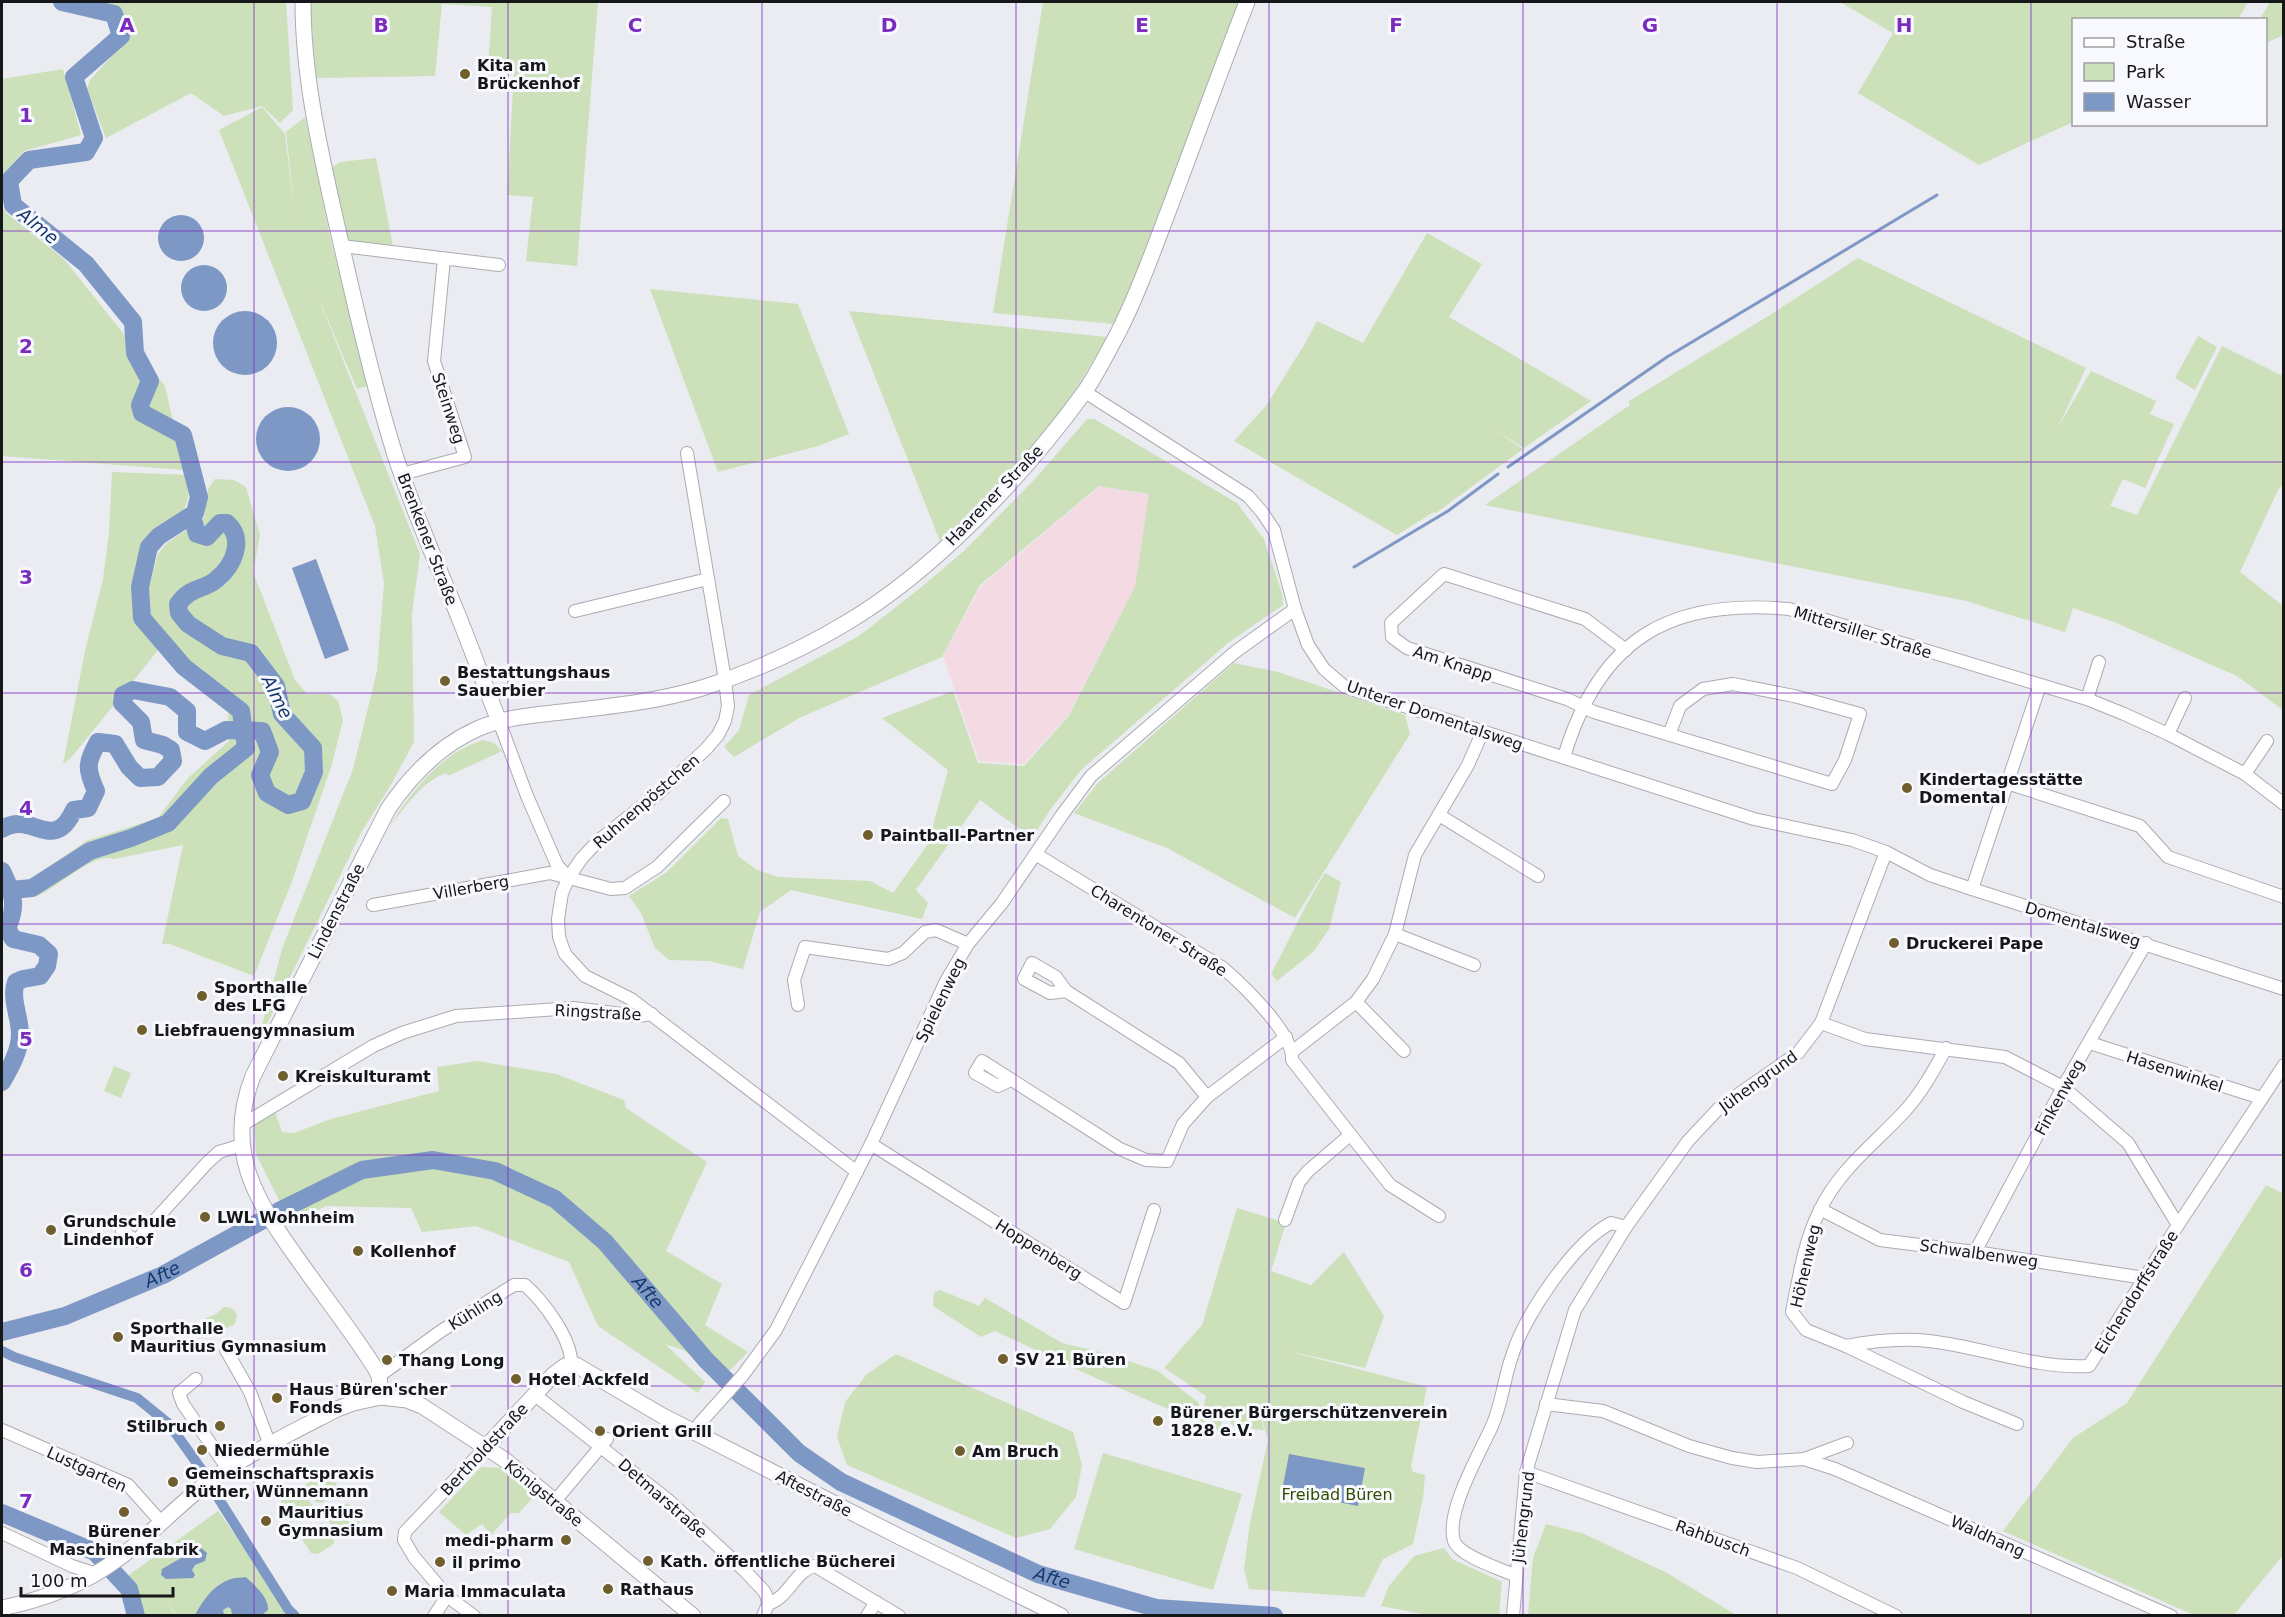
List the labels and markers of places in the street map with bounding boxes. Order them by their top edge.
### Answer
place label: Kita am Brückenhof [477,56,581,93]
marker: Kita am Brückenhof [458,67,472,81]
place label: Bestattungshaus Sauerbier [457,663,610,700]
marker: Bestattungshaus Sauerbier [438,674,452,688]
place label: Kindertagesstätte Domental [1919,770,2083,807]
marker: Kindertagesstätte Domental [1900,781,1914,795]
place label: Paintball-Partner [880,826,1034,845]
marker: Paintball-Partner [861,828,875,842]
place label: Druckerei Pape [1906,934,2043,953]
marker: Druckerei Pape [1887,936,1901,950]
place label: Sporthalle des LFG [214,978,308,1015]
marker: Sporthalle des LFG [195,989,209,1003]
place label: Liebfrauengymnasium [154,1021,355,1040]
marker: Liebfrauengymnasium [135,1023,149,1037]
place label: Kreiskulturamt [295,1067,431,1086]
marker: Kreiskulturamt [276,1069,290,1083]
place label: LWL Wohnheim [217,1208,355,1227]
marker: LWL Wohnheim [198,1210,212,1224]
place label: Grundschule Lindenhof [63,1212,177,1249]
marker: Grundschule Lindenhof [44,1223,58,1237]
place label: Kollenhof [370,1242,457,1261]
marker: Kollenhof [351,1244,365,1258]
place label: Sporthalle Mauritius Gymnasium [130,1319,327,1356]
marker: Sporthalle Mauritius Gymnasium [111,1330,125,1344]
place label: SV 21 Büren [1015,1350,1126,1369]
place label: Thang Long [399,1351,505,1370]
marker: SV 21 Büren [996,1352,1010,1366]
marker: Thang Long [380,1353,394,1367]
place label: Hotel Ackfeld [528,1370,649,1389]
marker: Hotel Ackfeld [509,1372,523,1386]
place label: Haus Büren'scher Fonds [289,1380,448,1417]
marker: Haus Büren'scher Fonds [270,1391,284,1405]
place label: Bürener Bürgerschützenverein 1828 e.V. [1170,1403,1448,1440]
marker: Bürener Bürgerschützenverein 1828 e.V. [1151,1414,1165,1428]
place label: Stilbruch [126,1417,208,1436]
marker: Stilbruch [213,1419,227,1433]
place label: Orient Grill [612,1422,712,1441]
marker: Orient Grill [593,1424,607,1438]
place label: Niedermühle [214,1441,330,1460]
place label: Am Bruch [972,1442,1059,1461]
marker: Niedermühle [195,1443,209,1457]
marker: Am Bruch [953,1444,967,1458]
place label: Gemeinschaftspraxis Rüther, Wünnemann [185,1464,374,1501]
marker: Gemeinschaftspraxis Rüther, Wünnemann [166,1475,180,1489]
place label: Mauritius Gymnasium [278,1503,384,1540]
marker: Bürener Maschinenfabrik [117,1505,131,1519]
marker: Mauritius Gymnasium [259,1514,273,1528]
place label: Bürener Maschinenfabrik [49,1522,199,1559]
place label: medi-pharm [445,1531,554,1550]
marker: medi-pharm [559,1533,573,1547]
place label: Kath. öffentliche Bücherei [660,1552,896,1571]
place label: il primo [452,1553,521,1572]
marker: Kath. öffentliche Bücherei [641,1554,655,1568]
marker: il primo [433,1555,447,1569]
place label: Rathaus [620,1580,694,1599]
place label: Maria Immaculata [404,1582,566,1601]
marker: Rathaus [601,1582,615,1596]
marker: Maria Immaculata [385,1584,399,1598]

